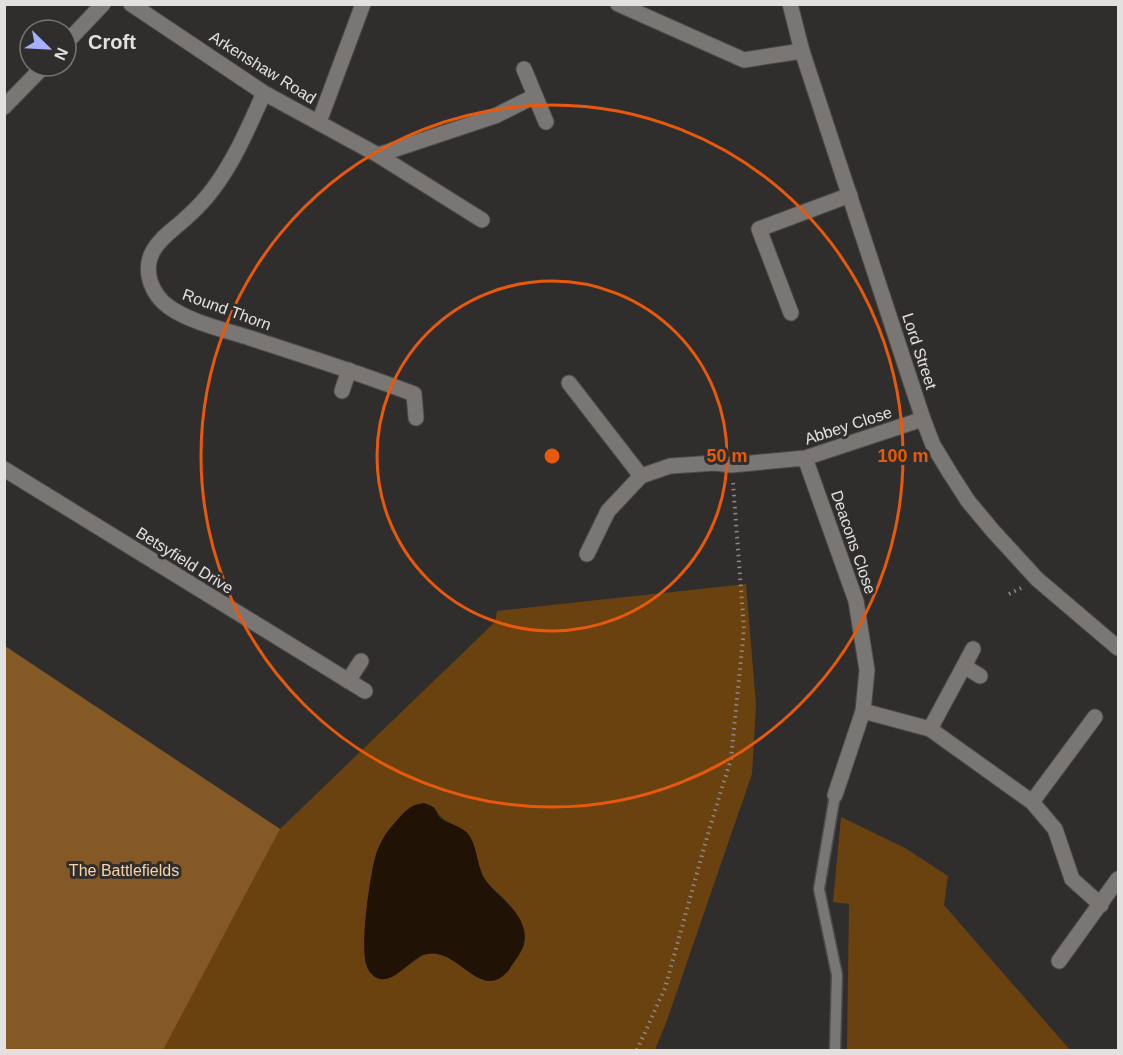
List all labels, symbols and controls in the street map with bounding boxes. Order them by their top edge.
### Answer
north arrow [18,18,78,78]
street label: Arkenshaw Road [207,28,319,107]
district label: Croft [88,31,136,53]
text: N [51,45,71,63]
street label: Round Thorn [180,286,273,333]
street label: Lord Street [899,311,940,392]
street label: Abbey Close [802,403,894,448]
centre of rings [542,446,562,466]
text: 50 m [706,446,748,466]
text: 100 m [877,446,929,466]
street label: Deacons Close [828,488,879,596]
street label: Betsyfield Drive [133,524,236,597]
park label: The Battlefields [69,862,179,879]

